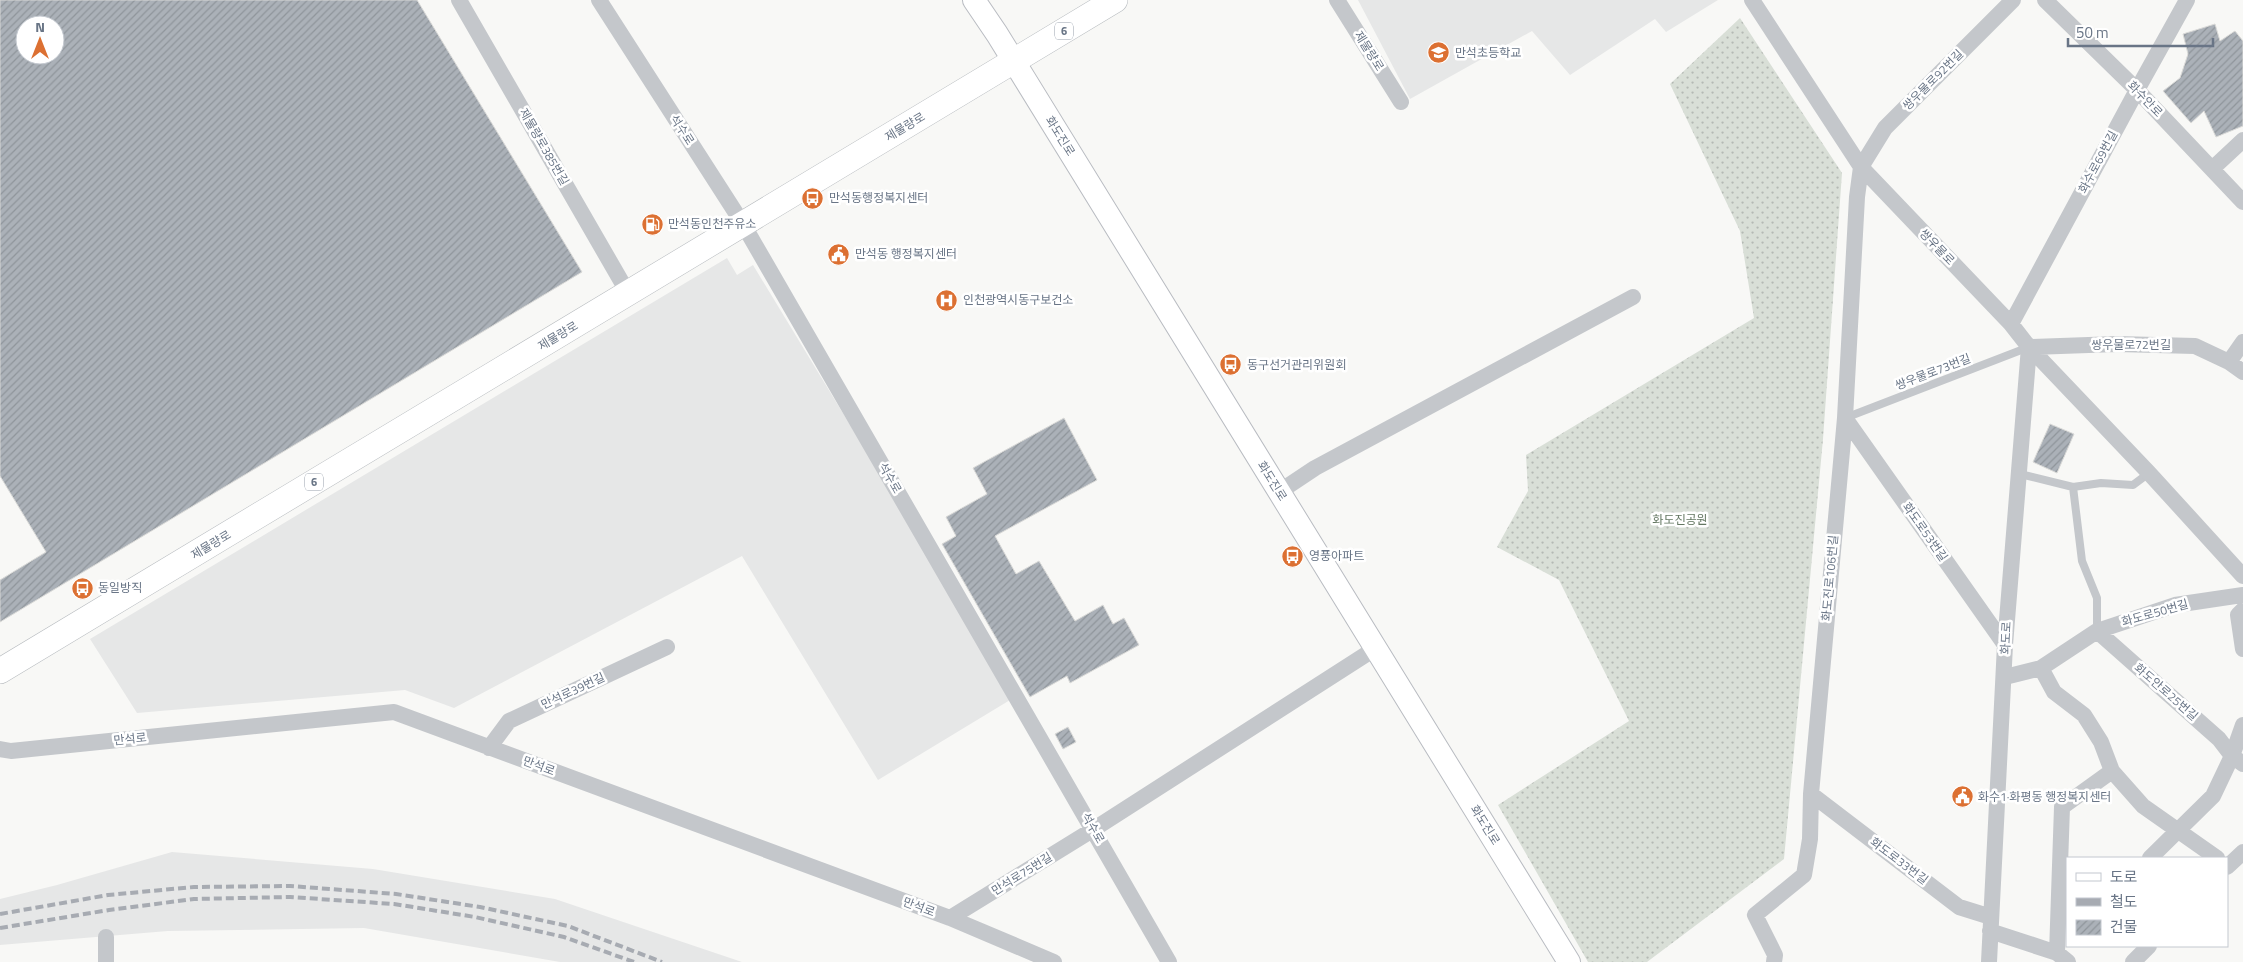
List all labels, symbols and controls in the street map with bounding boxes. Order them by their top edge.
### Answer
north arrow [15,15,65,65]
scale bar [2068,15,2213,47]
text: N [35,16,45,37]
text: 50 m [2076,21,2109,44]
road number: 6 [1055,22,1073,40]
street label: 제물량로 [1350,27,1389,74]
school or university icon: 만석초등학교 [1427,41,1451,65]
place label: 만석초등학교 [1455,43,1521,62]
street label: 쌍우물로92번길 [1898,45,1968,115]
street label: 화수안로 [2123,76,2168,121]
street label: 제물량로385번길 [515,105,574,189]
street label: 제물량로 [881,107,929,146]
street label: 석수로 [665,111,699,149]
street label: 화도진로 [1041,112,1080,159]
street label: 화수로69번길 [2073,127,2122,197]
bus stop icon: 만석동행정복지센터 [801,186,825,210]
place label: 만석동행정복지센터 [829,188,928,207]
fuel station icon: 만석동인천주유소 [640,212,664,236]
place label: 만석동인천주유소 [668,214,756,233]
street label: 쌍우물로 [1915,224,1960,269]
public building icon: 만석동 행정복지센터 [827,242,851,266]
place label: 만석동 행정복지센터 [855,244,957,263]
hospital icon: 인천광역시동구보건소 [935,288,959,312]
place label: 인천광역시동구보건소 [963,290,1073,309]
street label: 제물량로 [534,316,582,355]
street label: 쌍우물로72번길 [2091,335,2171,354]
street label: 쌍우물로73번길 [1892,348,1973,395]
bus stop icon: 동구선거관리위원회 [1219,353,1243,377]
place label: 동구선거관리위원회 [1247,355,1346,374]
street label: 화도진로 [1253,457,1292,504]
street label: 석수로 [874,459,907,497]
road number: 6 [305,474,323,491]
street label: 화도로53번길 [1898,498,1953,565]
park label: 화도진공원 [1652,510,1708,529]
street label: 제물량로 [187,525,235,564]
street label: 화도진로106번길 [1816,534,1843,622]
bus stop icon: 영풍아파트 [1281,544,1305,568]
place label: 영풍아파트 [1309,546,1364,565]
bus stop icon: 동일방직 [70,576,94,600]
place label: 동일방직 [98,578,142,597]
street label: 화도로50번길 [2119,594,2190,631]
street label: 화도로 [1995,621,2016,655]
street label: 화도안로25번길 [2130,658,2203,725]
street label: 만석로39번길 [538,667,608,714]
street label: 만석로 [112,727,147,750]
street label: 만석로 [520,751,558,780]
public building icon: 화수1·화평동 행정복지센터 [1950,785,1974,809]
place label: 화수1·화평동 행정복지센터 [1978,787,2111,806]
street label: 화도진로 [1466,801,1505,848]
street label: 석수로 [1077,809,1110,847]
street label: 화도로33번길 [1866,832,1932,889]
street label: 만석로75번길 [988,847,1056,900]
legend [2066,857,2228,947]
text: 도로 [2110,865,2138,888]
text: 철도 [2110,890,2138,913]
street label: 만석로 [900,892,938,921]
text: 건물 [2110,915,2138,938]

